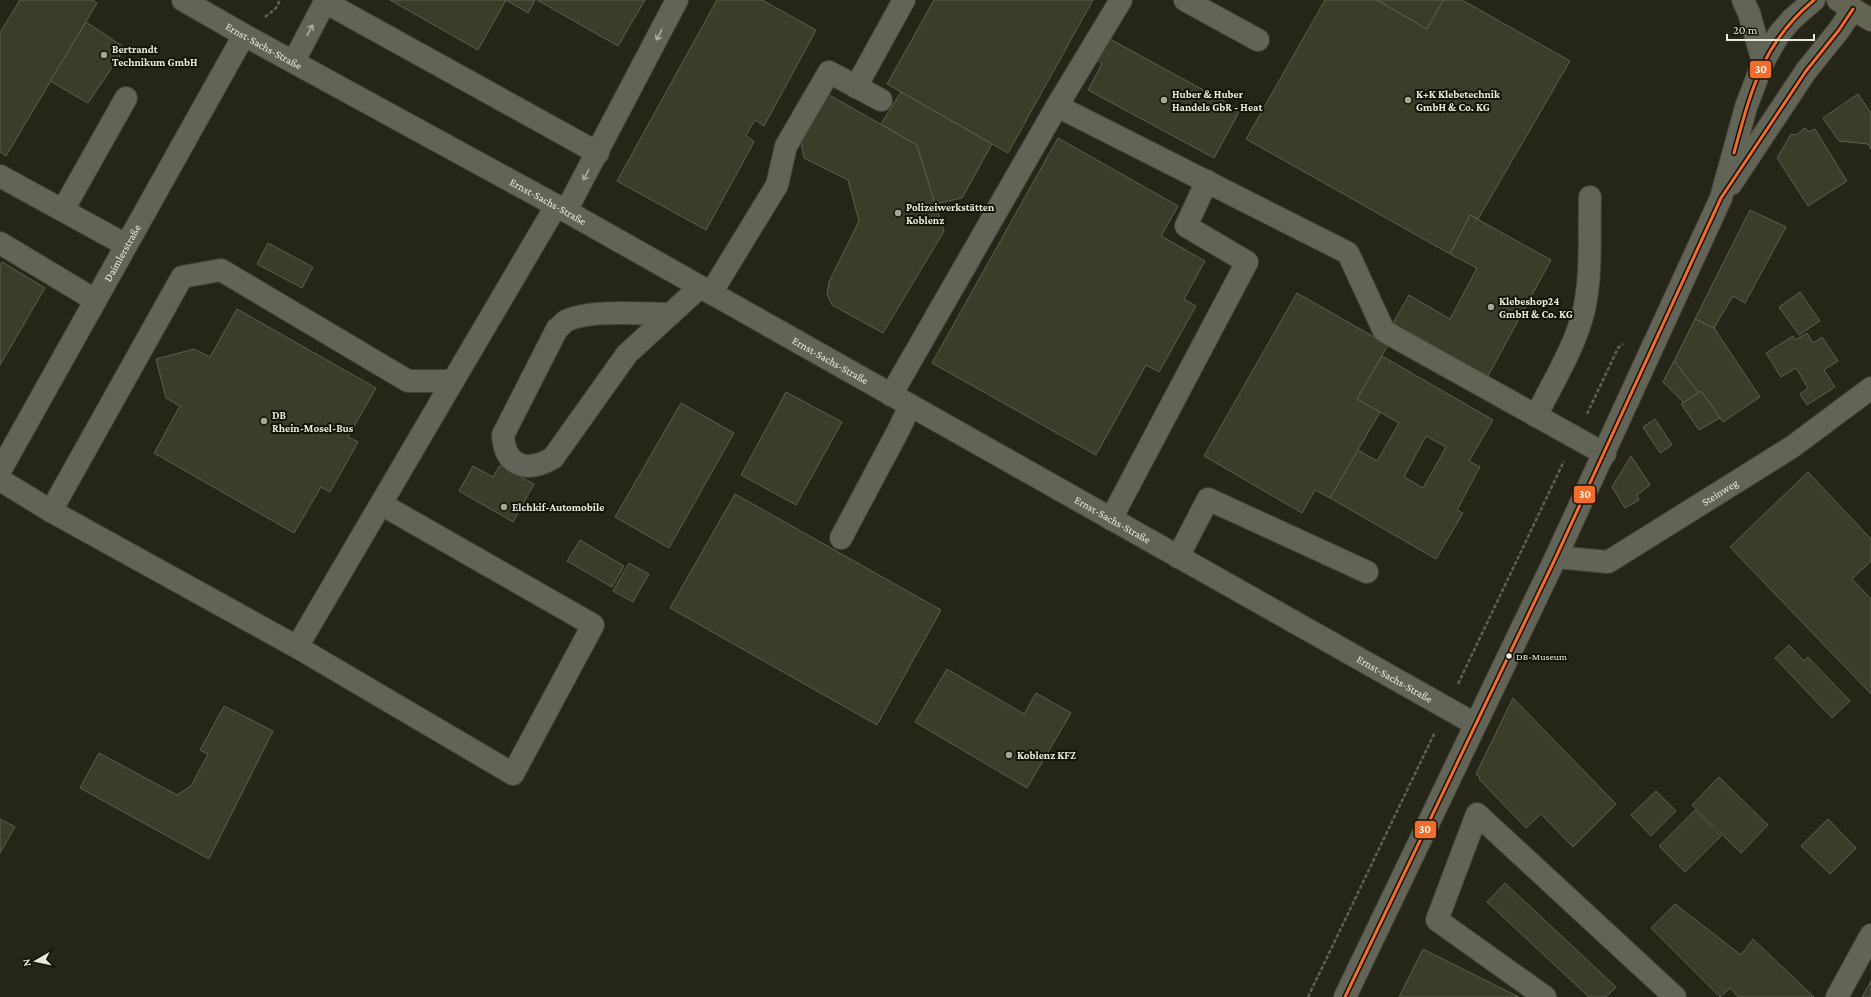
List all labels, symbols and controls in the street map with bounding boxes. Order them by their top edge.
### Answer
scale bar [1727,16,1814,42]
street label: Ernst-Sachs-Straße [224,20,304,72]
text: 20 m [1733,23,1758,37]
one-way arrow [306,25,314,37]
one-way arrow [655,28,662,40]
place label: Bertrandt Technikum GmbH [112,43,198,68]
marker: Bertrandt Technikum GmbH [99,50,109,60]
line badge: 30 [1749,60,1772,79]
text: 30 [1755,63,1767,75]
place label: Huber & Huber Handels GbR - Heat [1172,88,1262,113]
place label: K+K Klebetechnik GmbH & Co. KG [1416,88,1501,113]
marker: Huber & Huber Handels GbR - Heat [1159,95,1169,105]
marker: K+K Klebetechnik GmbH & Co. KG [1403,95,1413,105]
one-way arrow [582,169,589,181]
street label: Ernst-Sachs-Straße [508,176,589,227]
place label: Polizeiwerkstätten Koblenz [906,201,995,226]
marker: Polizeiwerkstätten Koblenz [893,208,903,218]
street label: Daimlerstraße [101,222,143,283]
place label: Klebeshop24 GmbH & Co. KG [1499,295,1573,320]
marker: Klebeshop24 GmbH & Co. KG [1486,302,1496,312]
street label: Ernst-Sachs-Straße [790,334,871,387]
place label: DB Rhein-Mosel-Bus [272,409,354,434]
marker: DB Rhein-Mosel-Bus [259,416,269,426]
street label: Steinweg [1699,476,1741,508]
line badge: 30 [1573,485,1596,504]
text: 30 [1579,488,1591,500]
street label: Ernst-Sachs-Straße [1073,493,1153,546]
place label: Elchkif-Automobile [512,501,604,513]
marker: Elchkif-Automobile [499,502,509,512]
marker: DB-Museum [1504,651,1514,661]
place label: DB-Museum [1516,651,1567,662]
street label: Ernst-Sachs-Straße [1355,653,1435,705]
place label: Koblenz KFZ [1017,749,1076,761]
marker: Koblenz KFZ [1004,750,1014,760]
line badge: 30 [1414,820,1437,839]
text: 30 [1419,823,1431,835]
north arrow [16,941,56,981]
text: N [20,957,33,967]

